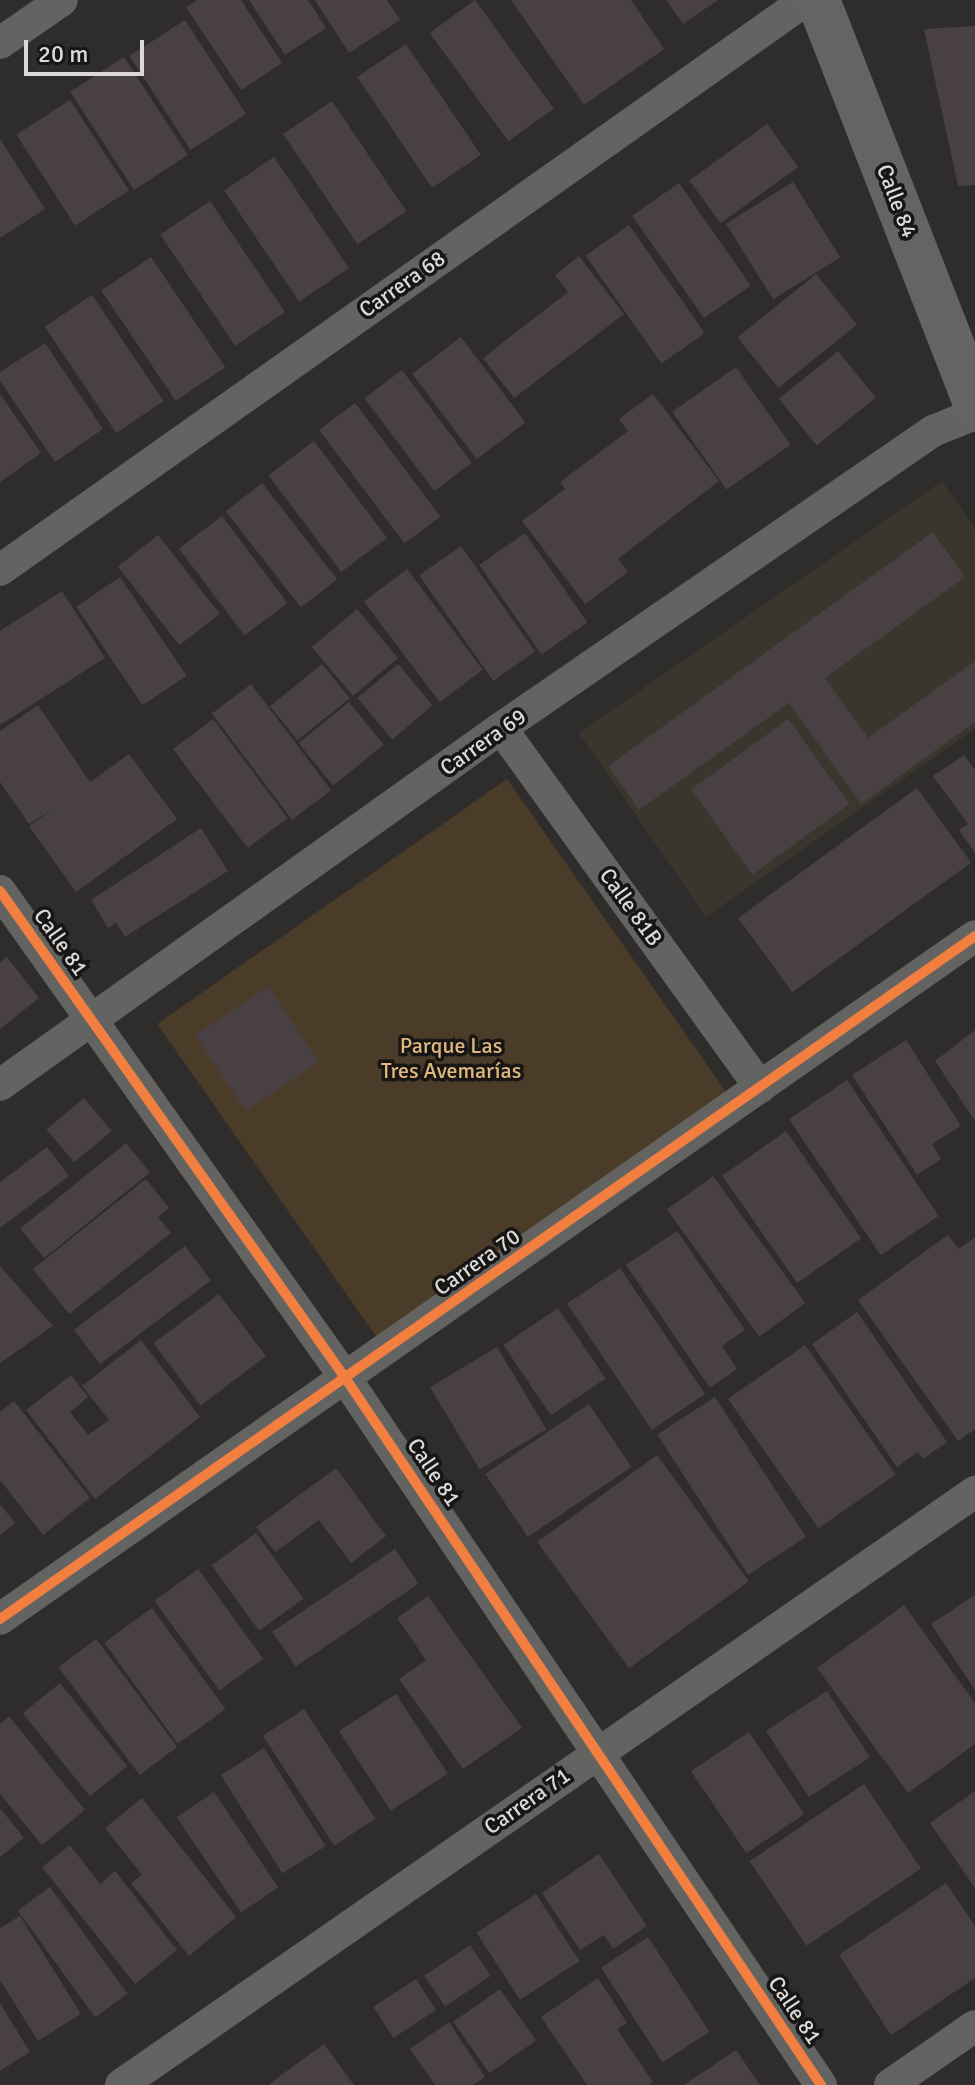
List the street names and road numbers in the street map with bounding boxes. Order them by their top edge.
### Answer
street label: Calle 84 [871,161,923,241]
street label: Carrera 68 [354,245,450,323]
street label: Carrera 69 [435,703,531,781]
street label: Calle 81B [594,863,668,951]
street label: Calle 81 [28,903,94,981]
street label: Carrera 70 [429,1223,525,1301]
street label: Calle 81 [402,1433,466,1511]
street label: Carrera 71 [479,1762,575,1840]
street label: Calle 81 [763,1971,827,2049]

